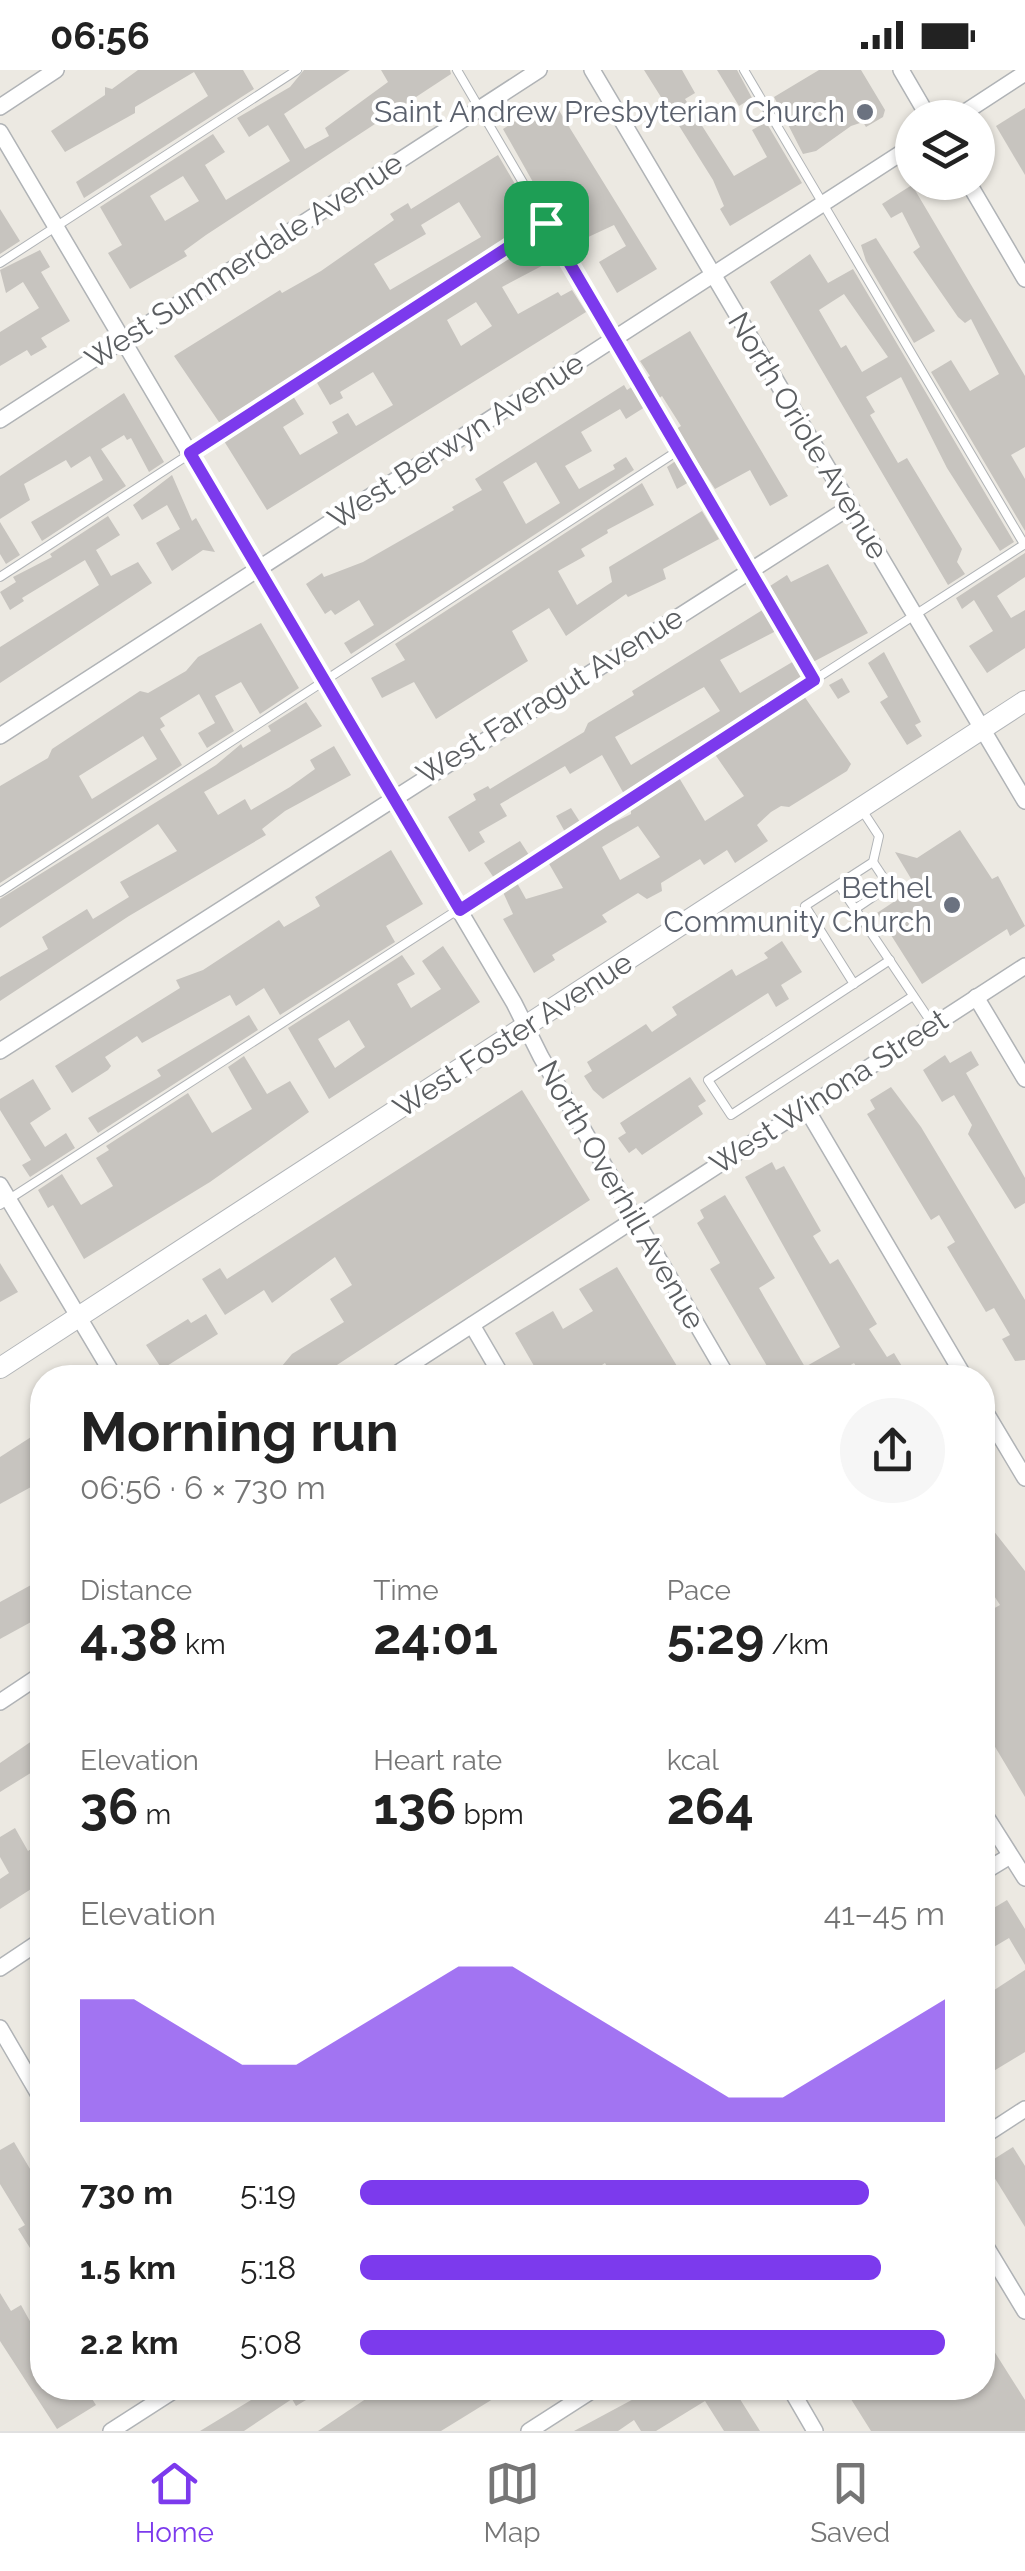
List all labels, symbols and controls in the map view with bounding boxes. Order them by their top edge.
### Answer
text: 06:56 [50,13,150,58]
place label: Saint Andrew Presbyterian Church [374,94,845,129]
map controls [895,100,995,200]
button: layers [895,100,995,200]
marker: Saint Andrew Presbyterian Church [854,101,876,123]
street label: West Summerdale Avenue [79,145,409,376]
pin [504,181,589,266]
icon: arrive [519,196,574,251]
street label: North Oriole Avenue [721,306,896,565]
street label: West Berwyn Avenue [321,345,590,536]
street label: West Farragut Avenue [410,599,689,792]
place label: Bethel Community Church [664,870,933,939]
marker: Bethel Community Church [941,894,963,916]
street label: West Foster Avenue [387,944,639,1125]
street label: West Winona Street [703,1002,954,1181]
street label: North Overhill Avenue [530,1054,713,1335]
button: share [840,1398,945,1503]
text: Morning run [80,1399,399,1464]
text: 06:56 · 6 × 730 m [80,1469,326,1506]
text: Distance [80,1574,192,1607]
text: Time [373,1574,439,1607]
text: Pace [667,1574,731,1607]
text: 4.38 [80,1607,178,1666]
text: 24:01 [373,1607,498,1666]
text: 5:29 [667,1607,764,1666]
text: km [178,1628,226,1661]
text: /km [764,1628,829,1661]
text: Elevation [80,1744,199,1777]
text: Heart rate [373,1744,502,1777]
text: kcal [667,1744,719,1777]
text: 36 [80,1777,138,1836]
text: 136 [373,1777,456,1836]
text: 264 [667,1777,754,1836]
text: m [138,1798,171,1831]
text: bpm [456,1798,524,1831]
text: Elevation [80,1895,216,1932]
text: 41–45 m [824,1895,945,1932]
text: 730 m [80,2174,173,2211]
text: 5:19 [240,2174,296,2211]
text: 1.5 km [80,2249,176,2286]
text: 5:18 [240,2249,296,2286]
text: 2.2 km [80,2324,179,2361]
text: 5:08 [240,2324,302,2361]
tab: Home [135,2456,214,2549]
tab: Map [484,2456,541,2549]
tab: Saved [810,2456,890,2549]

